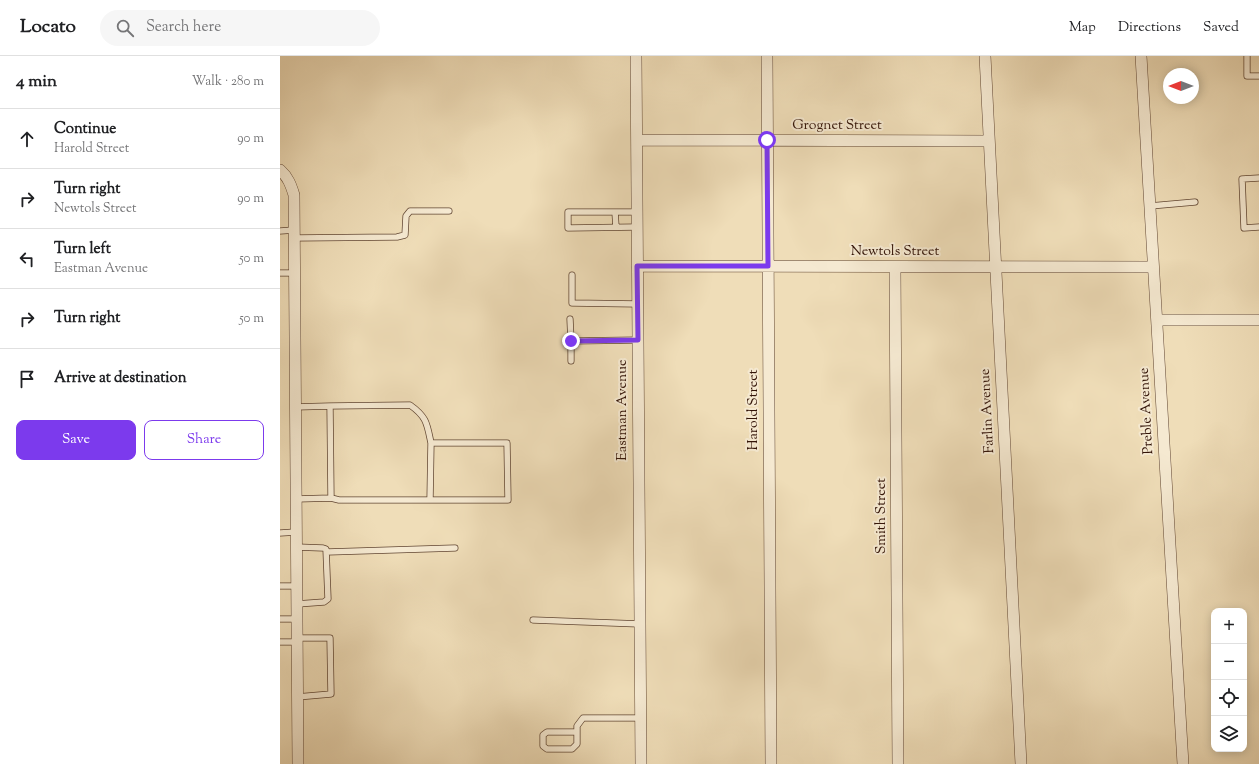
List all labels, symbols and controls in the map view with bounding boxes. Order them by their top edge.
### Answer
search box [100,10,380,46]
text: Locato [20,14,76,41]
icon: search [114,17,136,39]
text: Search here [146,17,221,38]
text: Map [1069,18,1096,38]
text: Directions [1118,18,1181,38]
text: Saved [1203,18,1239,38]
north arrow [1163,68,1199,104]
text: 4 min [16,70,57,94]
text: Walk · 280 m [192,73,264,91]
street label: Grognet Street [792,116,882,136]
text: Continue [54,119,116,140]
icon: ahead [16,128,38,150]
text: 90 m [237,130,264,148]
route start [758,131,776,149]
text: Harold Street [54,140,129,158]
text: Turn right [54,179,120,200]
icon: right [16,188,38,210]
text: 90 m [237,190,264,208]
text: Newtols Street [54,200,136,218]
text: Turn left [54,239,111,260]
street label: Newtols Street [851,242,940,262]
icon: left [16,248,38,270]
text: 50 m [239,250,264,268]
text: Eastman Avenue [54,260,148,278]
icon: right [16,308,38,330]
text: Turn right [54,308,120,329]
text: 50 m [239,310,264,328]
route end [562,332,580,350]
street label: Eastman Avenue [613,359,633,461]
street label: Preble Avenue [1135,367,1159,455]
icon: arrive [16,368,38,390]
text: Arrive at destination [54,368,187,389]
street label: Farlin Avenue [976,368,1000,454]
street label: Harold Street [744,369,764,450]
button: Save [16,420,136,460]
button: Share [144,420,264,460]
street label: Smith Street [872,478,892,554]
map controls [1211,608,1247,752]
button: + [1211,608,1247,644]
button: − [1211,644,1247,680]
button: locate [1211,680,1247,716]
button: layers [1211,716,1247,752]

